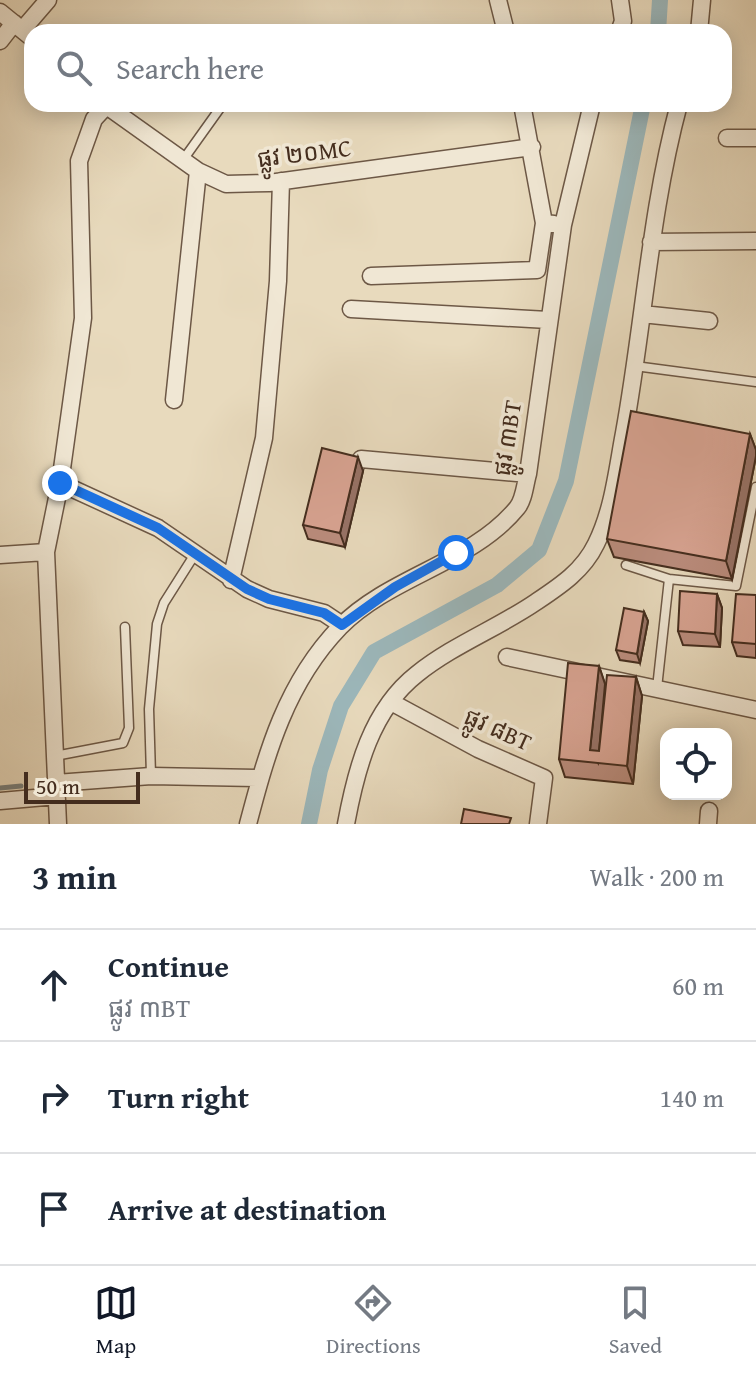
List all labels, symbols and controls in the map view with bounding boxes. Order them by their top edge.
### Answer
search box [24,24,732,112]
icon: search [52,46,96,90]
text: Search here [116,46,264,90]
street label: ផ្លូវ ២០MC [255,130,354,181]
street label: ផ្លូវ ៣BT [484,398,535,479]
route end [42,465,78,501]
route start [438,535,474,571]
street label: ផ្លូវ ៨BT [457,699,537,764]
map controls [660,728,732,800]
button: locate [660,728,732,800]
scale bar [24,768,140,804]
text: 50 m [36,770,80,802]
text: 3 min [32,852,117,901]
text: Walk · 200 m [590,857,724,896]
text: Continue [108,944,229,988]
icon: ahead [32,963,76,1007]
text: 60 m [672,966,724,1005]
text: ផ្លូវ ៣BT [108,988,190,1027]
icon: right [32,1075,76,1119]
text: Turn right [108,1075,249,1119]
text: 140 m [659,1078,724,1117]
icon: arrive [32,1187,76,1231]
text: Arrive at destination [108,1187,386,1231]
tab: Map [94,1281,138,1361]
tab: Directions [326,1281,421,1361]
tab: Saved [609,1281,662,1361]

